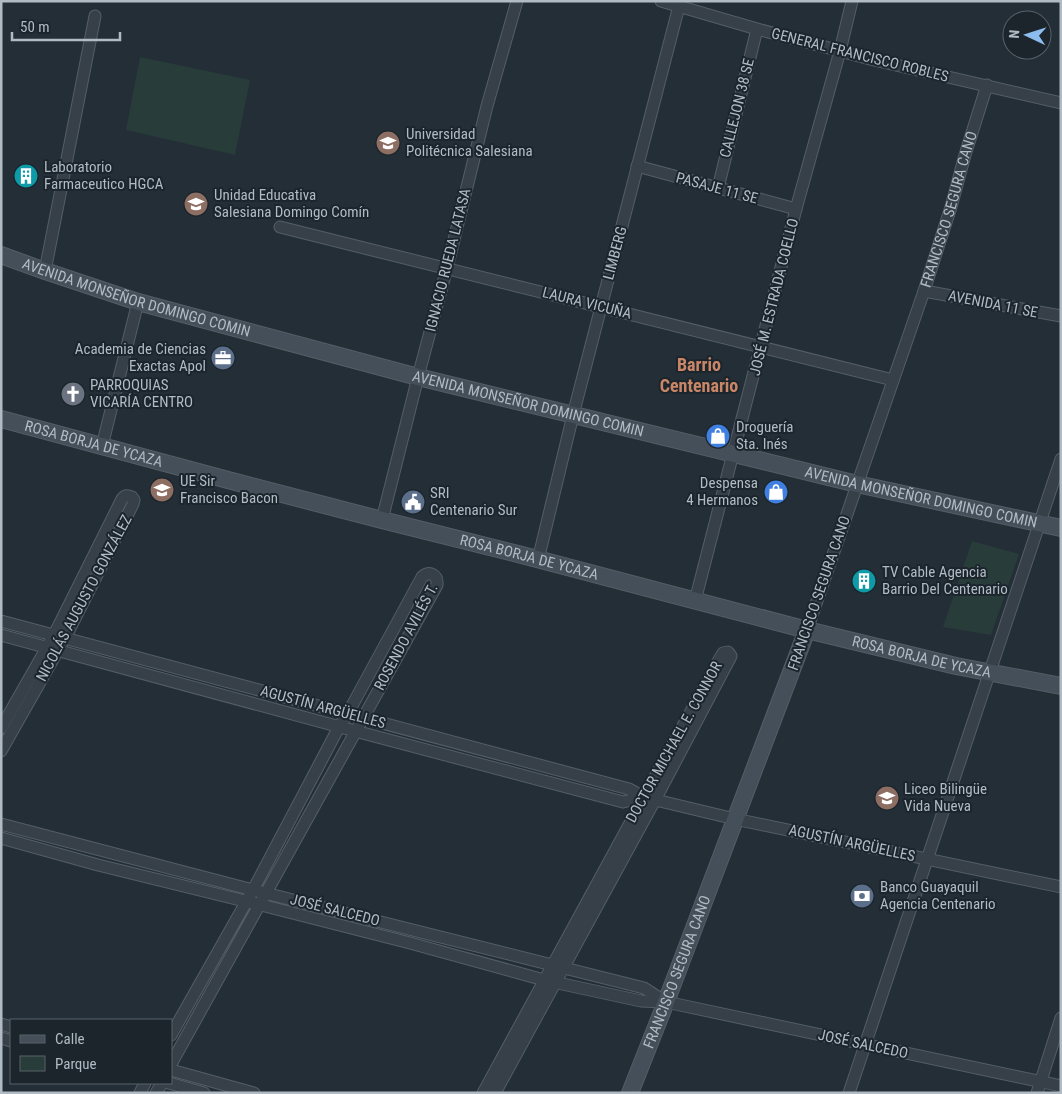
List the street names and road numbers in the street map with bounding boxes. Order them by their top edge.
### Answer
street label: GENERAL FRANCISCO ROBLES [770,24,951,86]
street label: CALLEJON 38 SE [716,57,758,159]
street label: FRANCISCO SEGURA CANO [917,129,981,290]
street label: PASAJE 11 SE [674,168,760,208]
street label: IGNACIO RUEDA LATASA [421,186,475,333]
street label: JOSÉ M. ESTRADA COELLO [746,216,802,378]
street label: LIMBERG [599,224,631,282]
street label: AVENIDA MONSEÑOR DOMINGO COMIN [20,254,252,341]
street label: LAURA VICUÑA [540,283,634,323]
street label: AVENIDA 11 SE [947,286,1039,322]
street label: AVENIDA MONSEÑOR DOMINGO COMIN [410,367,646,441]
street label: ROSA BORJA DE YCAZA [23,417,165,471]
street label: AVENIDA MONSEÑOR DOMINGO COMIN [803,463,1039,532]
street label: NICOLÁS AUGUSTO GONZÁLEZ [32,512,136,684]
street label: FRANCISCO SEGURA CANO [784,513,854,673]
street label: ROSA BORJA DE YCAZA [458,531,601,584]
street label: ROSENDO AVILÉS T. [370,581,442,693]
street label: ROSA BORJA DE YCAZA [850,632,993,682]
street label: DOCTOR MICHAEL E. CONNOR [622,658,726,826]
street label: AGUSTÍN ARGÜELLES [258,682,388,732]
street label: AGUSTÍN ARGÜELLES [787,821,917,865]
street label: JOSÉ SALCEDO [288,890,382,930]
street label: FRANCISCO SEGURA CANO [640,893,715,1051]
street label: JOSÉ SALCEDO [816,1026,910,1062]

